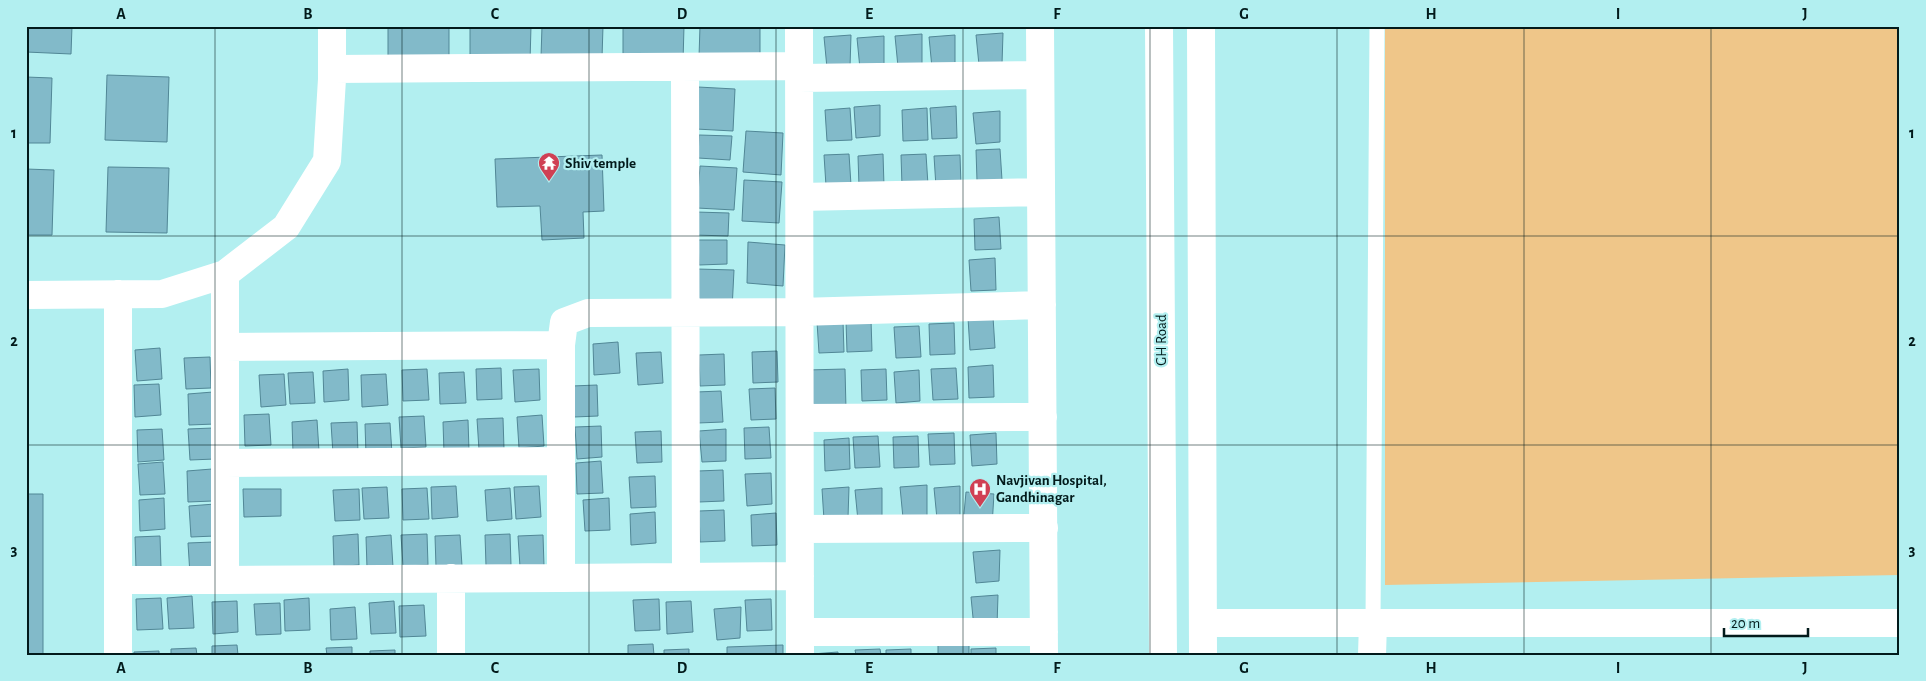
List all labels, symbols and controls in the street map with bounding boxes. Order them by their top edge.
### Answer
text: A [116,6,126,22]
text: B [303,6,313,22]
text: C [491,6,500,22]
text: D [677,6,688,22]
text: E [865,6,873,22]
text: F [1053,6,1061,22]
text: G [1239,6,1249,22]
text: H [1425,6,1437,22]
text: I [1616,6,1620,22]
text: J [1802,6,1808,22]
text: 1 [11,125,17,141]
text: 1 [1909,125,1915,141]
temple icon: Shiv temple [537,151,561,182]
place label: Shiv temple [565,156,636,171]
street label: GH Road [1154,314,1169,366]
text: 2 [10,333,18,349]
text: 2 [1908,333,1916,349]
place label: Navjivan Hospital, Gandhinagar [996,473,1107,505]
hospital icon: Navjivan Hospital, Gandhinagar [968,477,992,508]
text: 3 [11,542,18,558]
text: 3 [1909,542,1916,558]
scale bar [1724,606,1807,638]
text: 20 m [1731,616,1760,631]
text: A [116,660,126,676]
text: B [303,660,313,676]
text: C [491,660,500,676]
text: D [677,660,688,676]
text: E [865,660,873,676]
text: F [1053,660,1061,676]
text: G [1239,660,1249,676]
text: H [1425,660,1437,676]
text: I [1616,660,1620,676]
text: J [1802,660,1808,676]

